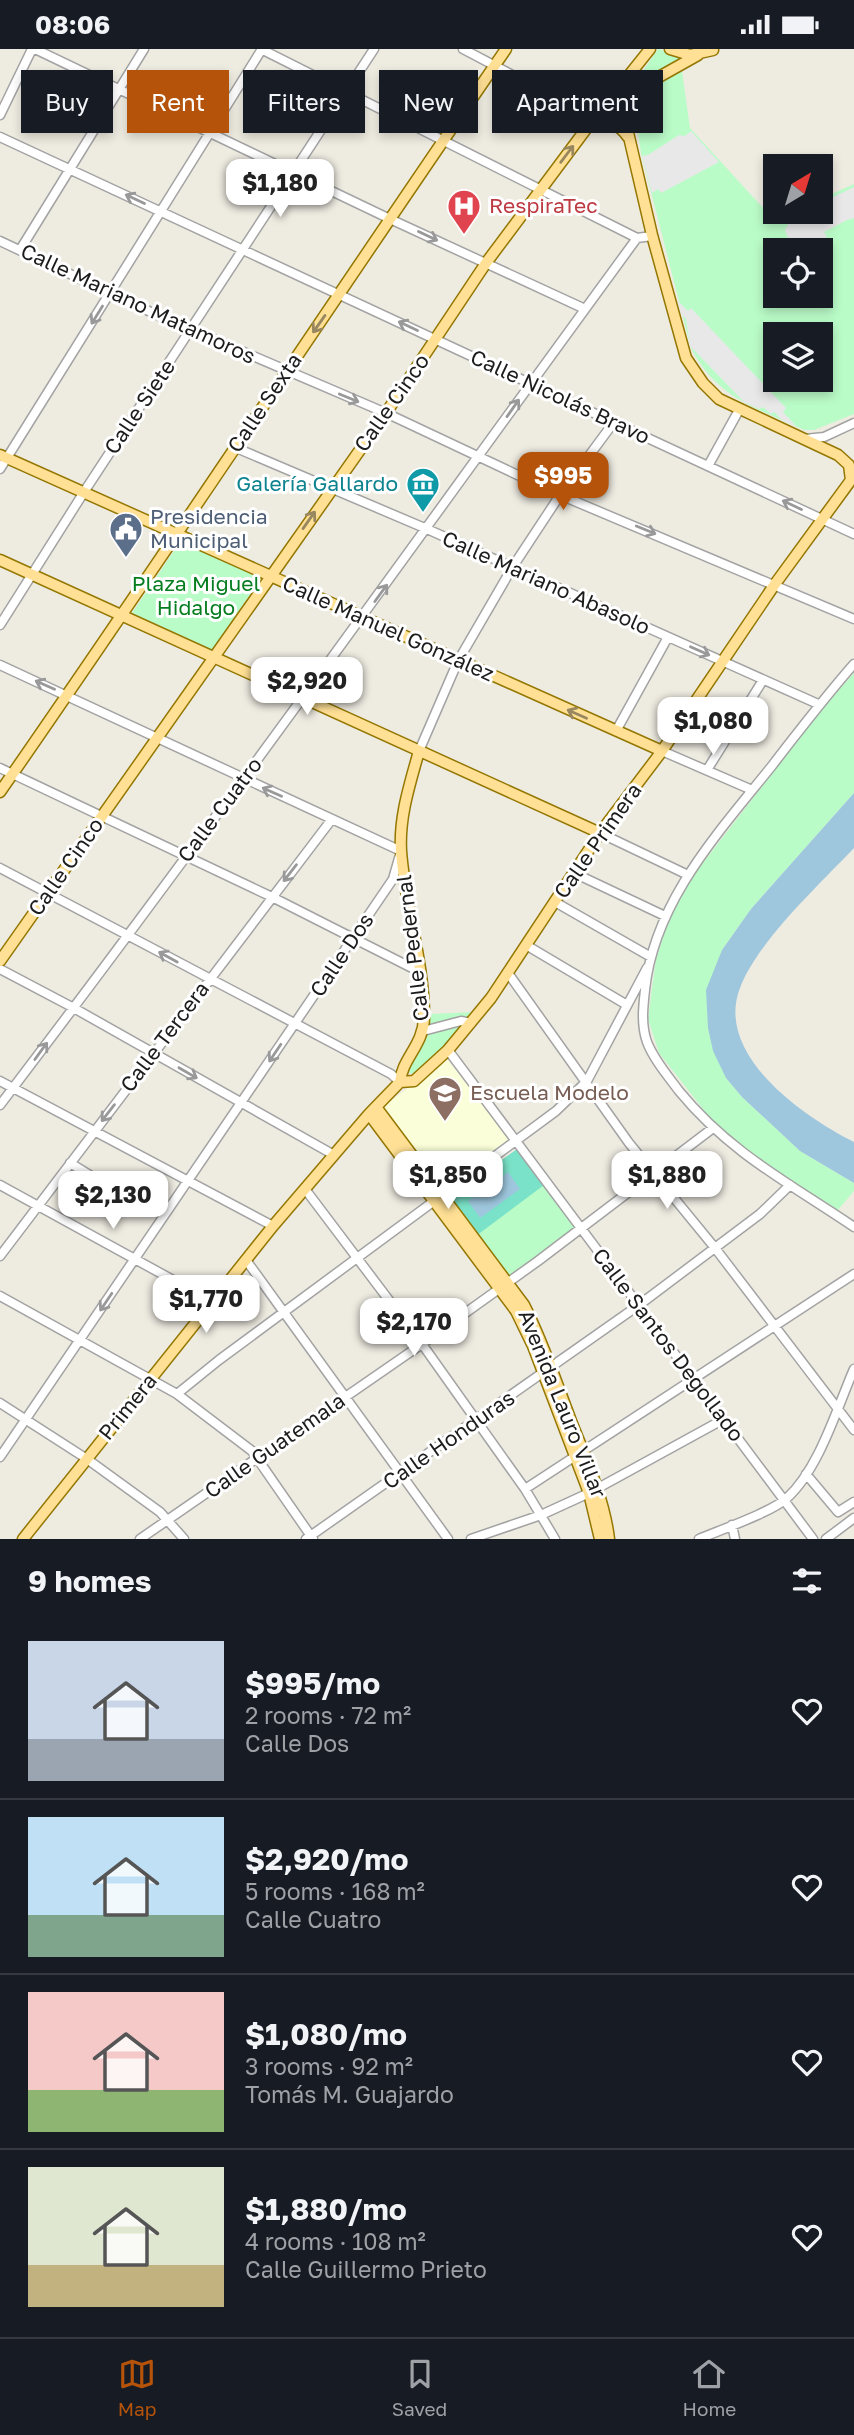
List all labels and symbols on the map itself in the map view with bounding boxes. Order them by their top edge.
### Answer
one-way arrow [559,144,574,163]
north arrow [763,154,833,224]
pin: $1,180 [223,159,337,219]
hospital icon: RespiraTec [445,187,483,236]
one-way arrow [125,192,146,205]
place label: RespiraTec [489,192,598,218]
one-way arrow [417,230,438,243]
street label: Calle Mariano Matamoros [17,237,260,369]
one-way arrow [89,305,104,324]
one-way arrow [311,314,325,334]
one-way arrow [398,319,419,332]
street label: Calle Nicolás Bravo [467,343,654,449]
street label: Calle Sexta [221,348,307,457]
street label: Calle Cinco [348,348,434,456]
street label: Calle Siete [98,354,180,459]
one-way arrow [338,392,359,405]
one-way arrow [506,399,520,418]
pin: $995 [522,453,604,512]
museum icon: Galería Gallardo [404,465,442,514]
place label: Galería Gallardo [236,470,398,496]
one-way arrow [782,498,803,512]
place label: Presidencia Municipal [150,503,268,553]
public building icon: Presidencia Municipal [107,510,145,559]
one-way arrow [302,511,317,530]
street label: Calle Mariano Abasolo [438,524,654,640]
one-way arrow [635,524,657,537]
park label: Plaza Miguel Hidalgo [132,570,260,620]
street label: Calle Manuel González [279,570,498,686]
one-way arrow [374,584,388,603]
one-way arrow [689,645,711,658]
pin: $2,920 [250,657,364,717]
one-way arrow [34,678,56,691]
pin: $1,080 [656,697,770,757]
one-way arrow [567,707,588,720]
street label: Calle Cuatro [171,752,267,867]
street label: Calle Primera [548,778,647,903]
one-way arrow [262,785,284,798]
street label: Calle Cinco [22,812,108,920]
one-way arrow [283,864,298,882]
street label: Calle Pedernal [390,873,434,1023]
street label: Calle Dos [304,908,379,1001]
one-way arrow [158,949,179,963]
street label: Calle Tercera [114,976,214,1097]
one-way arrow [33,1042,48,1061]
one-way arrow [267,1043,282,1062]
one-way arrow [178,1066,198,1080]
school or university icon: Escuela Modelo [426,1074,464,1123]
place label: Escuela Modelo [470,1079,629,1105]
one-way arrow [101,1103,116,1122]
pin: $1,850 [391,1151,505,1211]
pin: $1,880 [610,1151,724,1211]
pin: $2,130 [56,1171,170,1231]
street label: Calle Santos Degollado [588,1243,750,1446]
pin: $1,770 [149,1275,263,1335]
one-way arrow [99,1292,113,1311]
pin: $2,170 [357,1299,471,1358]
street label: Avenida Lauro Villar [513,1306,613,1502]
street label: Primera [93,1368,162,1445]
street label: Calle Honduras [378,1384,519,1494]
street label: Calle Guatemala [199,1387,350,1503]

